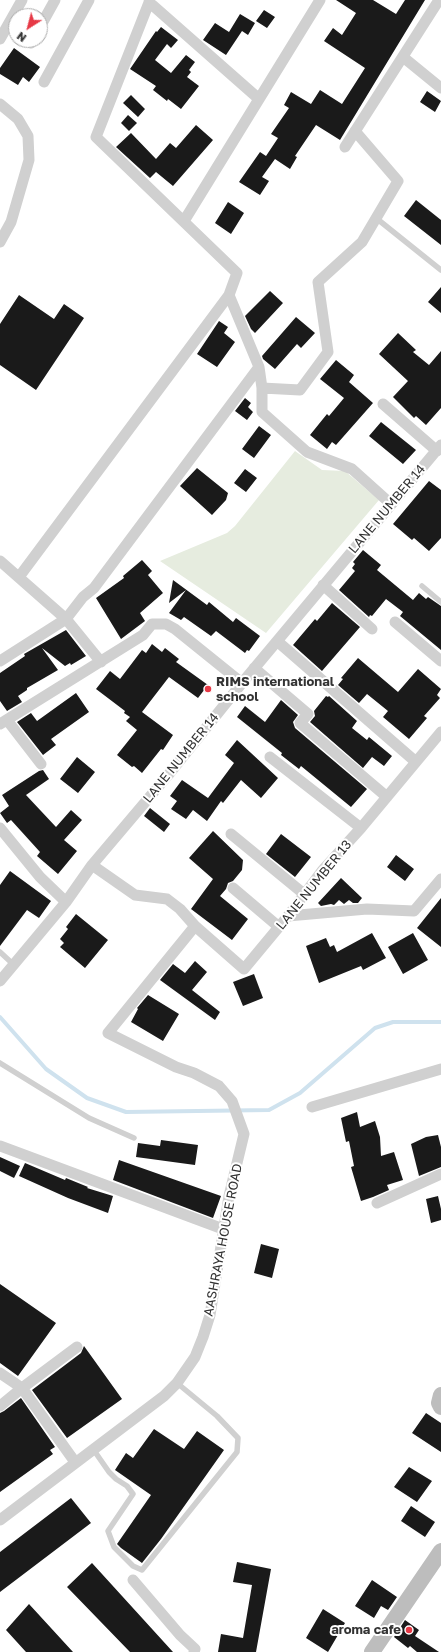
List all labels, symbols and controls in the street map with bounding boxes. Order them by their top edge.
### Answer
north arrow [8,8,48,48]
text: N [14,30,28,45]
street label: LANE NUMBER 14 [345,461,429,557]
place label: RIMS international school [216,674,334,705]
marker: RIMS international school [203,684,213,694]
street label: LANE NUMBER 14 [140,710,222,806]
street label: LANE NUMBER 13 [273,837,355,933]
street label: AASHRAYA HOUSE ROAD [201,1162,245,1318]
place label: aroma cafe [331,1622,401,1638]
marker: aroma cafe [404,1625,414,1635]

